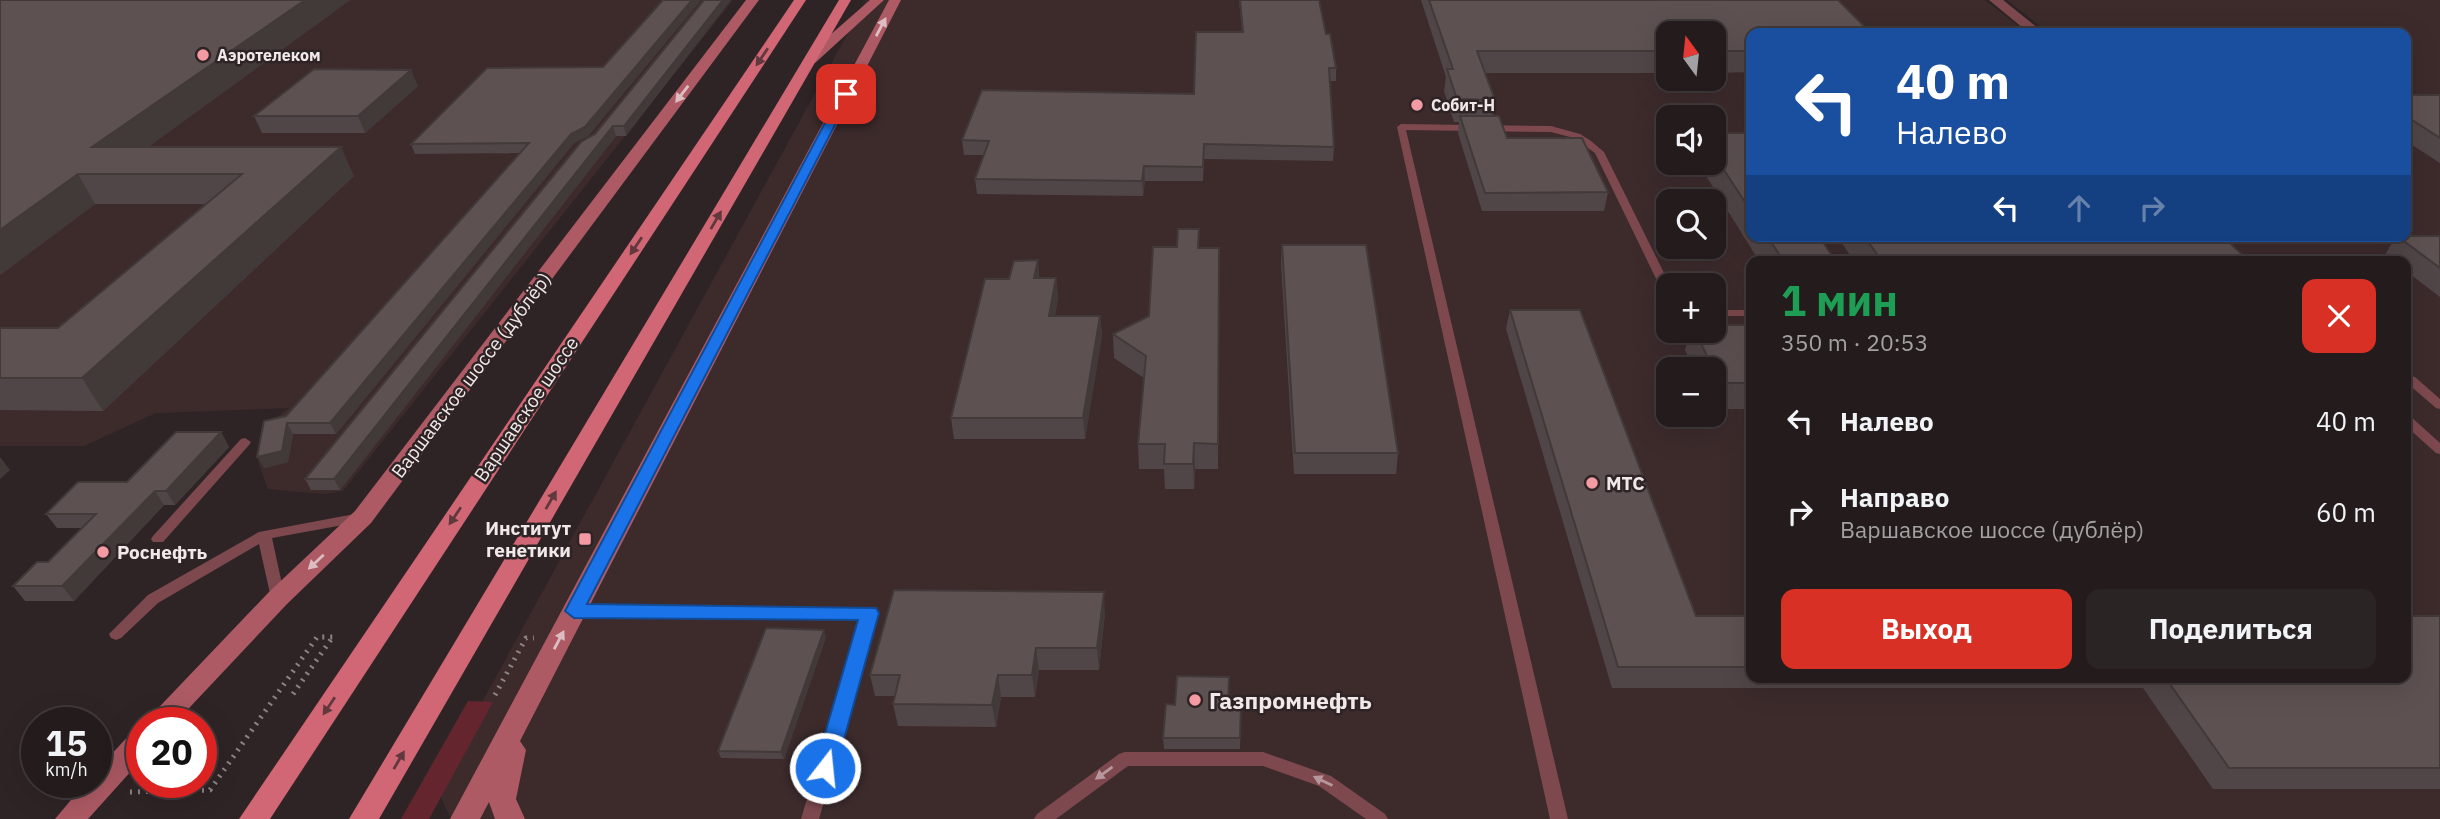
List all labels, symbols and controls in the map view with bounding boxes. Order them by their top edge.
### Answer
one-way arrow [875,17,887,37]
north arrow [1656,21,1726,91]
map controls [1656,21,1726,427]
place label: Аэротелеком [217,45,321,65]
marker: Аэротелеком [195,47,211,63]
one-way arrow [755,48,769,66]
text: 40 m [1896,49,2010,112]
icon: left [1781,56,1872,147]
pin [816,64,876,124]
icon: arrive [827,75,865,113]
one-way arrow [675,84,690,102]
place label: Собит-Н [1431,95,1495,115]
marker: Собит-Н [1409,97,1425,113]
button: sound [1656,105,1726,175]
text: Налево [1896,111,2007,153]
button: search [1656,189,1726,259]
icon: left [1987,189,2025,227]
icon: ahead [2060,189,2098,227]
icon: right [2133,189,2171,227]
one-way arrow [710,210,722,229]
one-way arrow [629,236,642,256]
street label: Варшавское шоссе (дублёр) [386,268,556,482]
button: + [1656,273,1726,343]
text: 1 мин [1781,273,1898,328]
button: close [2302,279,2376,353]
text: 350 m · 20:53 [1781,327,1928,357]
street label: Варшавское шоссе [469,332,583,486]
button: − [1656,357,1726,427]
icon: left [1781,402,1819,440]
text: Налево [1840,404,1934,438]
text: 40 m [2316,404,2376,438]
place label: МТС [1606,471,1645,495]
marker: МТС [1584,475,1600,491]
text: Направо [1840,480,1949,514]
one-way arrow [545,491,557,510]
icon: right [1781,493,1819,531]
text: 60 m [2316,495,2376,529]
one-way arrow [449,507,462,526]
text: Варшавское шоссе (дублёр) [1840,514,2144,544]
place label: Институт генетики [485,516,571,562]
marker: Институт генетики [577,531,593,547]
place label: Роснефть [117,540,207,564]
marker: Роснефть [95,544,111,560]
one-way arrow [308,553,325,569]
button: Выход [1781,589,2072,669]
button: Поделиться [2086,589,2376,669]
one-way arrow [552,630,564,650]
place label: Газпромнефть [1209,685,1372,715]
marker: Газпромнефть [1187,692,1203,708]
one-way arrow [322,696,335,716]
speed limit sign: 20 [126,707,217,798]
text: 15 [45,720,88,766]
position arrow [788,731,862,805]
one-way arrow [393,751,405,770]
text: km/h [45,758,88,781]
one-way arrow [1095,766,1113,780]
one-way arrow [1312,776,1332,788]

